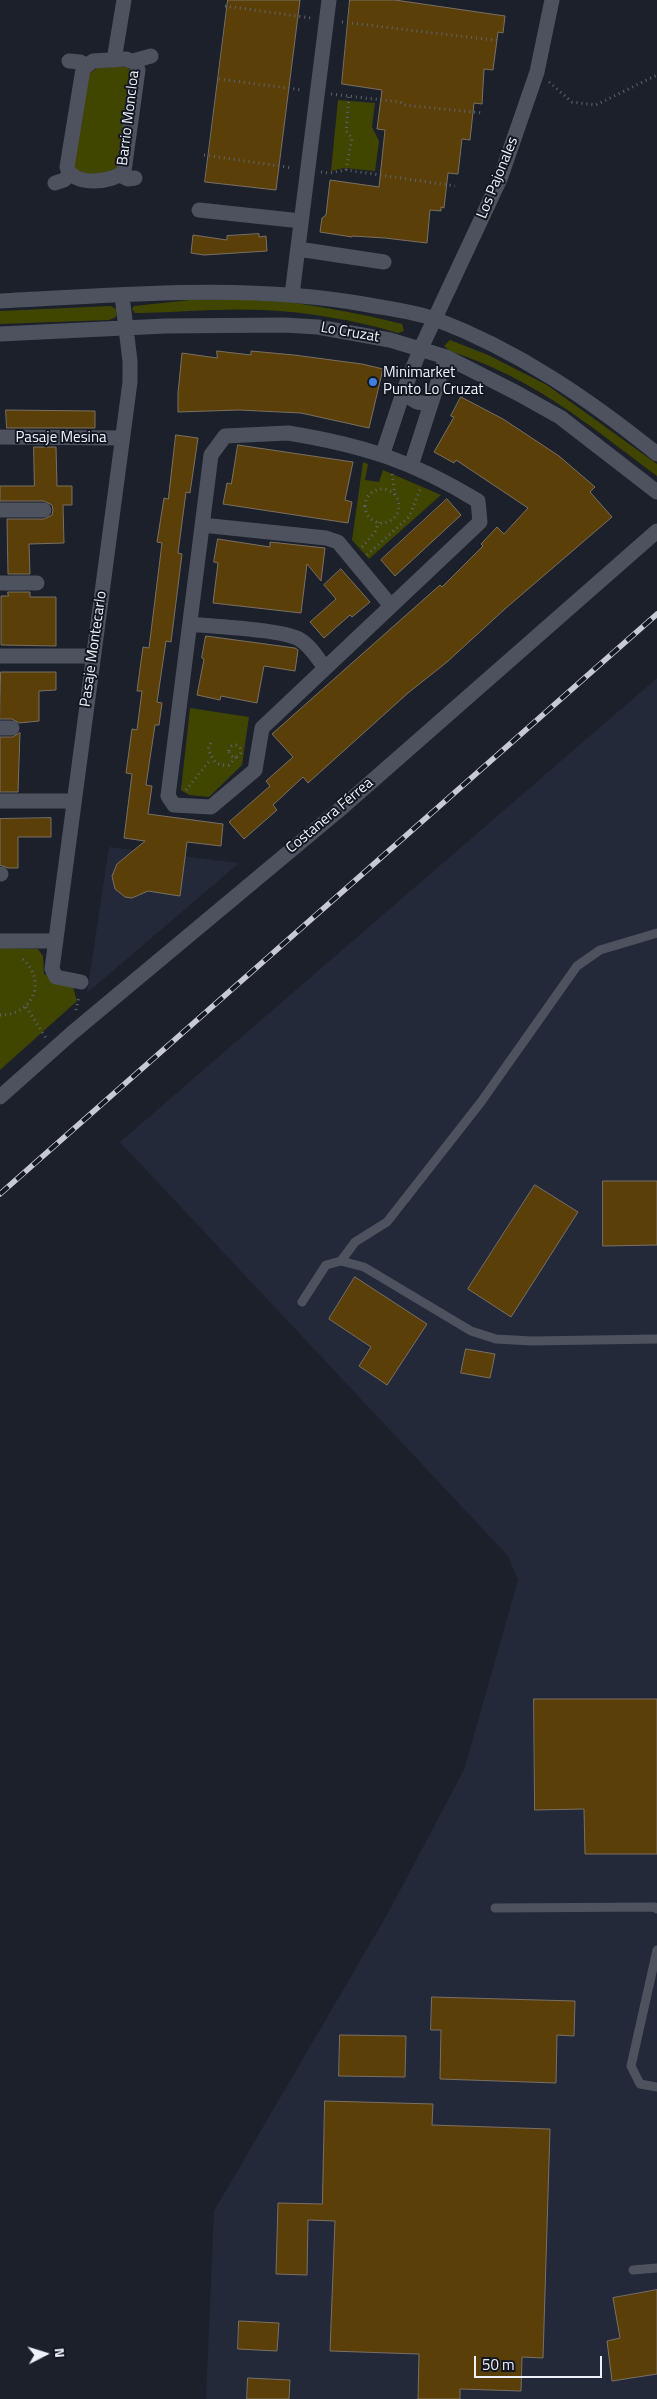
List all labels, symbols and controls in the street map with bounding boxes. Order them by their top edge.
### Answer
street label: Barrio Moncloa [114,69,144,167]
street label: Los Pajonales [473,135,523,221]
street label: Lo Cruzat [319,319,381,347]
place label: Minimarket Punto Lo Cruzat [383,364,484,399]
marker: Minimarket Punto Lo Cruzat [367,376,379,388]
street label: Pasaje Mesina [16,429,106,447]
street label: Pasaje Montecarlo [77,590,111,708]
street label: Costanera Férrea [283,774,377,858]
north arrow [20,2329,70,2379]
scale bar [477,2346,604,2378]
text: N [50,2347,71,2358]
text: 50 m [482,2353,515,2376]

